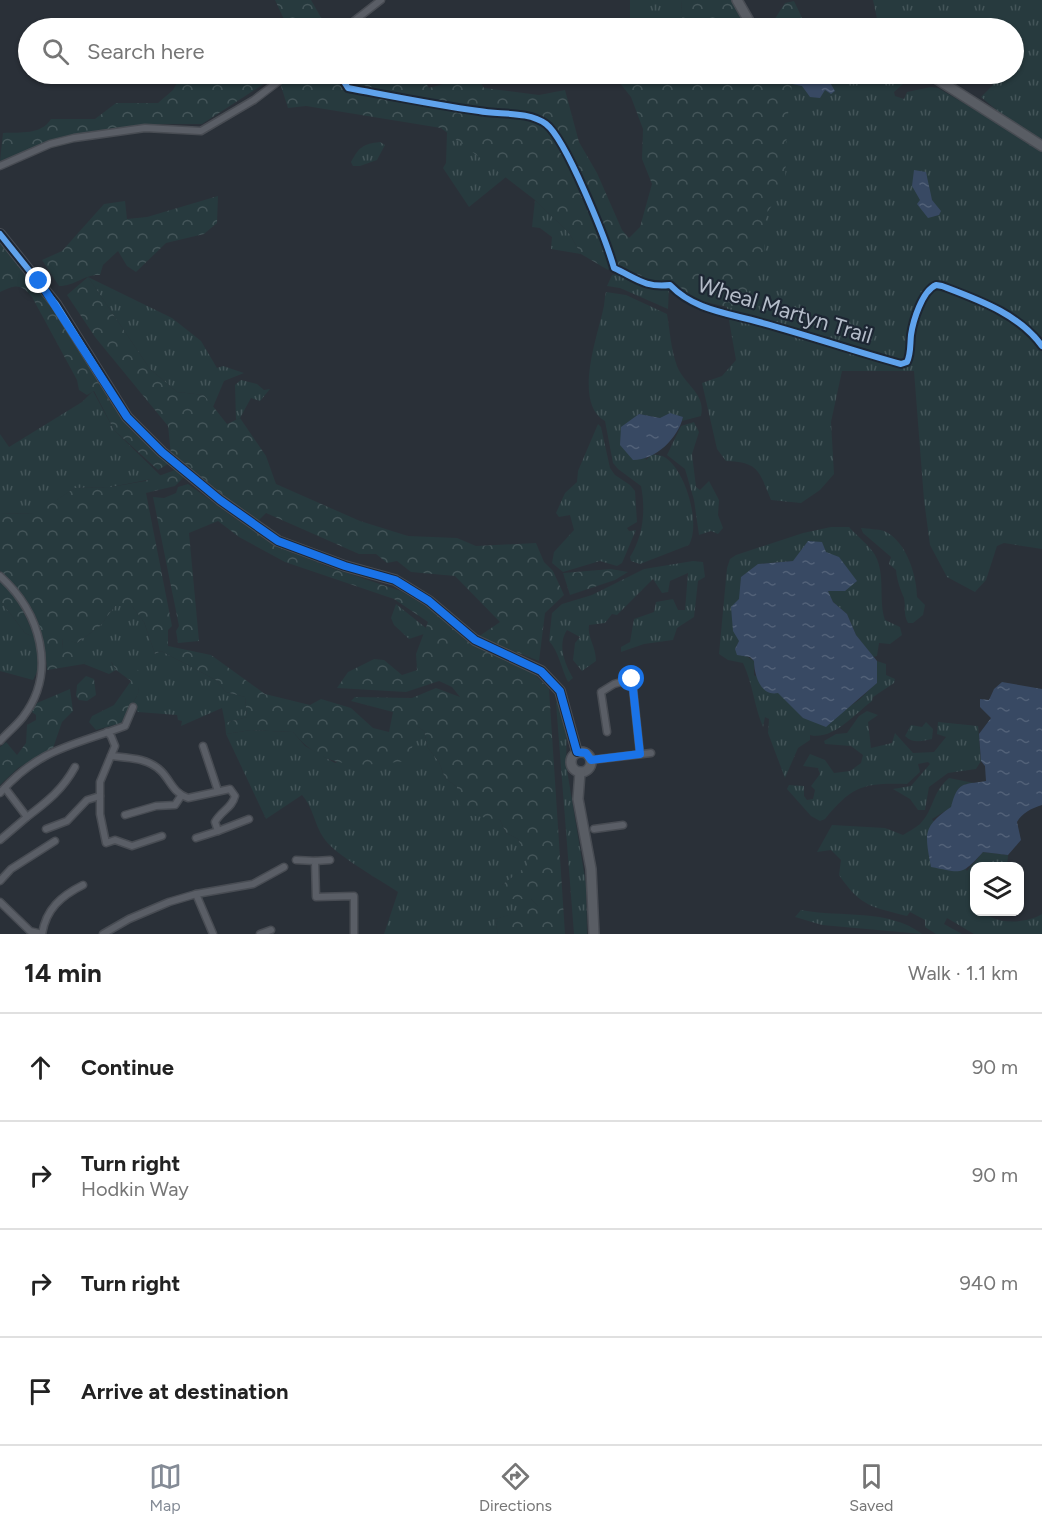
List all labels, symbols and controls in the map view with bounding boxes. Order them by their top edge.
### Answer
search box [18,18,1024,84]
icon: search [39,35,72,68]
text: Search here [87,38,205,65]
route end [25,267,51,293]
street label: Wheal Martyn Trail [694,271,876,349]
route start [618,665,644,691]
map controls [970,862,1024,916]
button: layers [970,862,1024,916]
text: 14 min [24,957,102,989]
text: Walk · 1.1 km [908,961,1018,985]
icon: ahead [24,1051,57,1084]
text: Continue [81,1054,174,1081]
text: 90 m [972,1055,1018,1079]
text: Turn right [81,1150,180,1177]
icon: right [24,1159,57,1192]
text: 90 m [972,1163,1018,1187]
text: Hodkin Way [81,1177,189,1201]
icon: right [24,1267,57,1300]
text: Turn right [81,1270,180,1297]
text: 940 m [959,1271,1018,1295]
icon: arrive [24,1375,57,1408]
text: Arrive at destination [81,1378,289,1405]
tab: Map [149,1460,182,1515]
tab: Directions [479,1460,552,1515]
tab: Saved [849,1460,893,1515]

